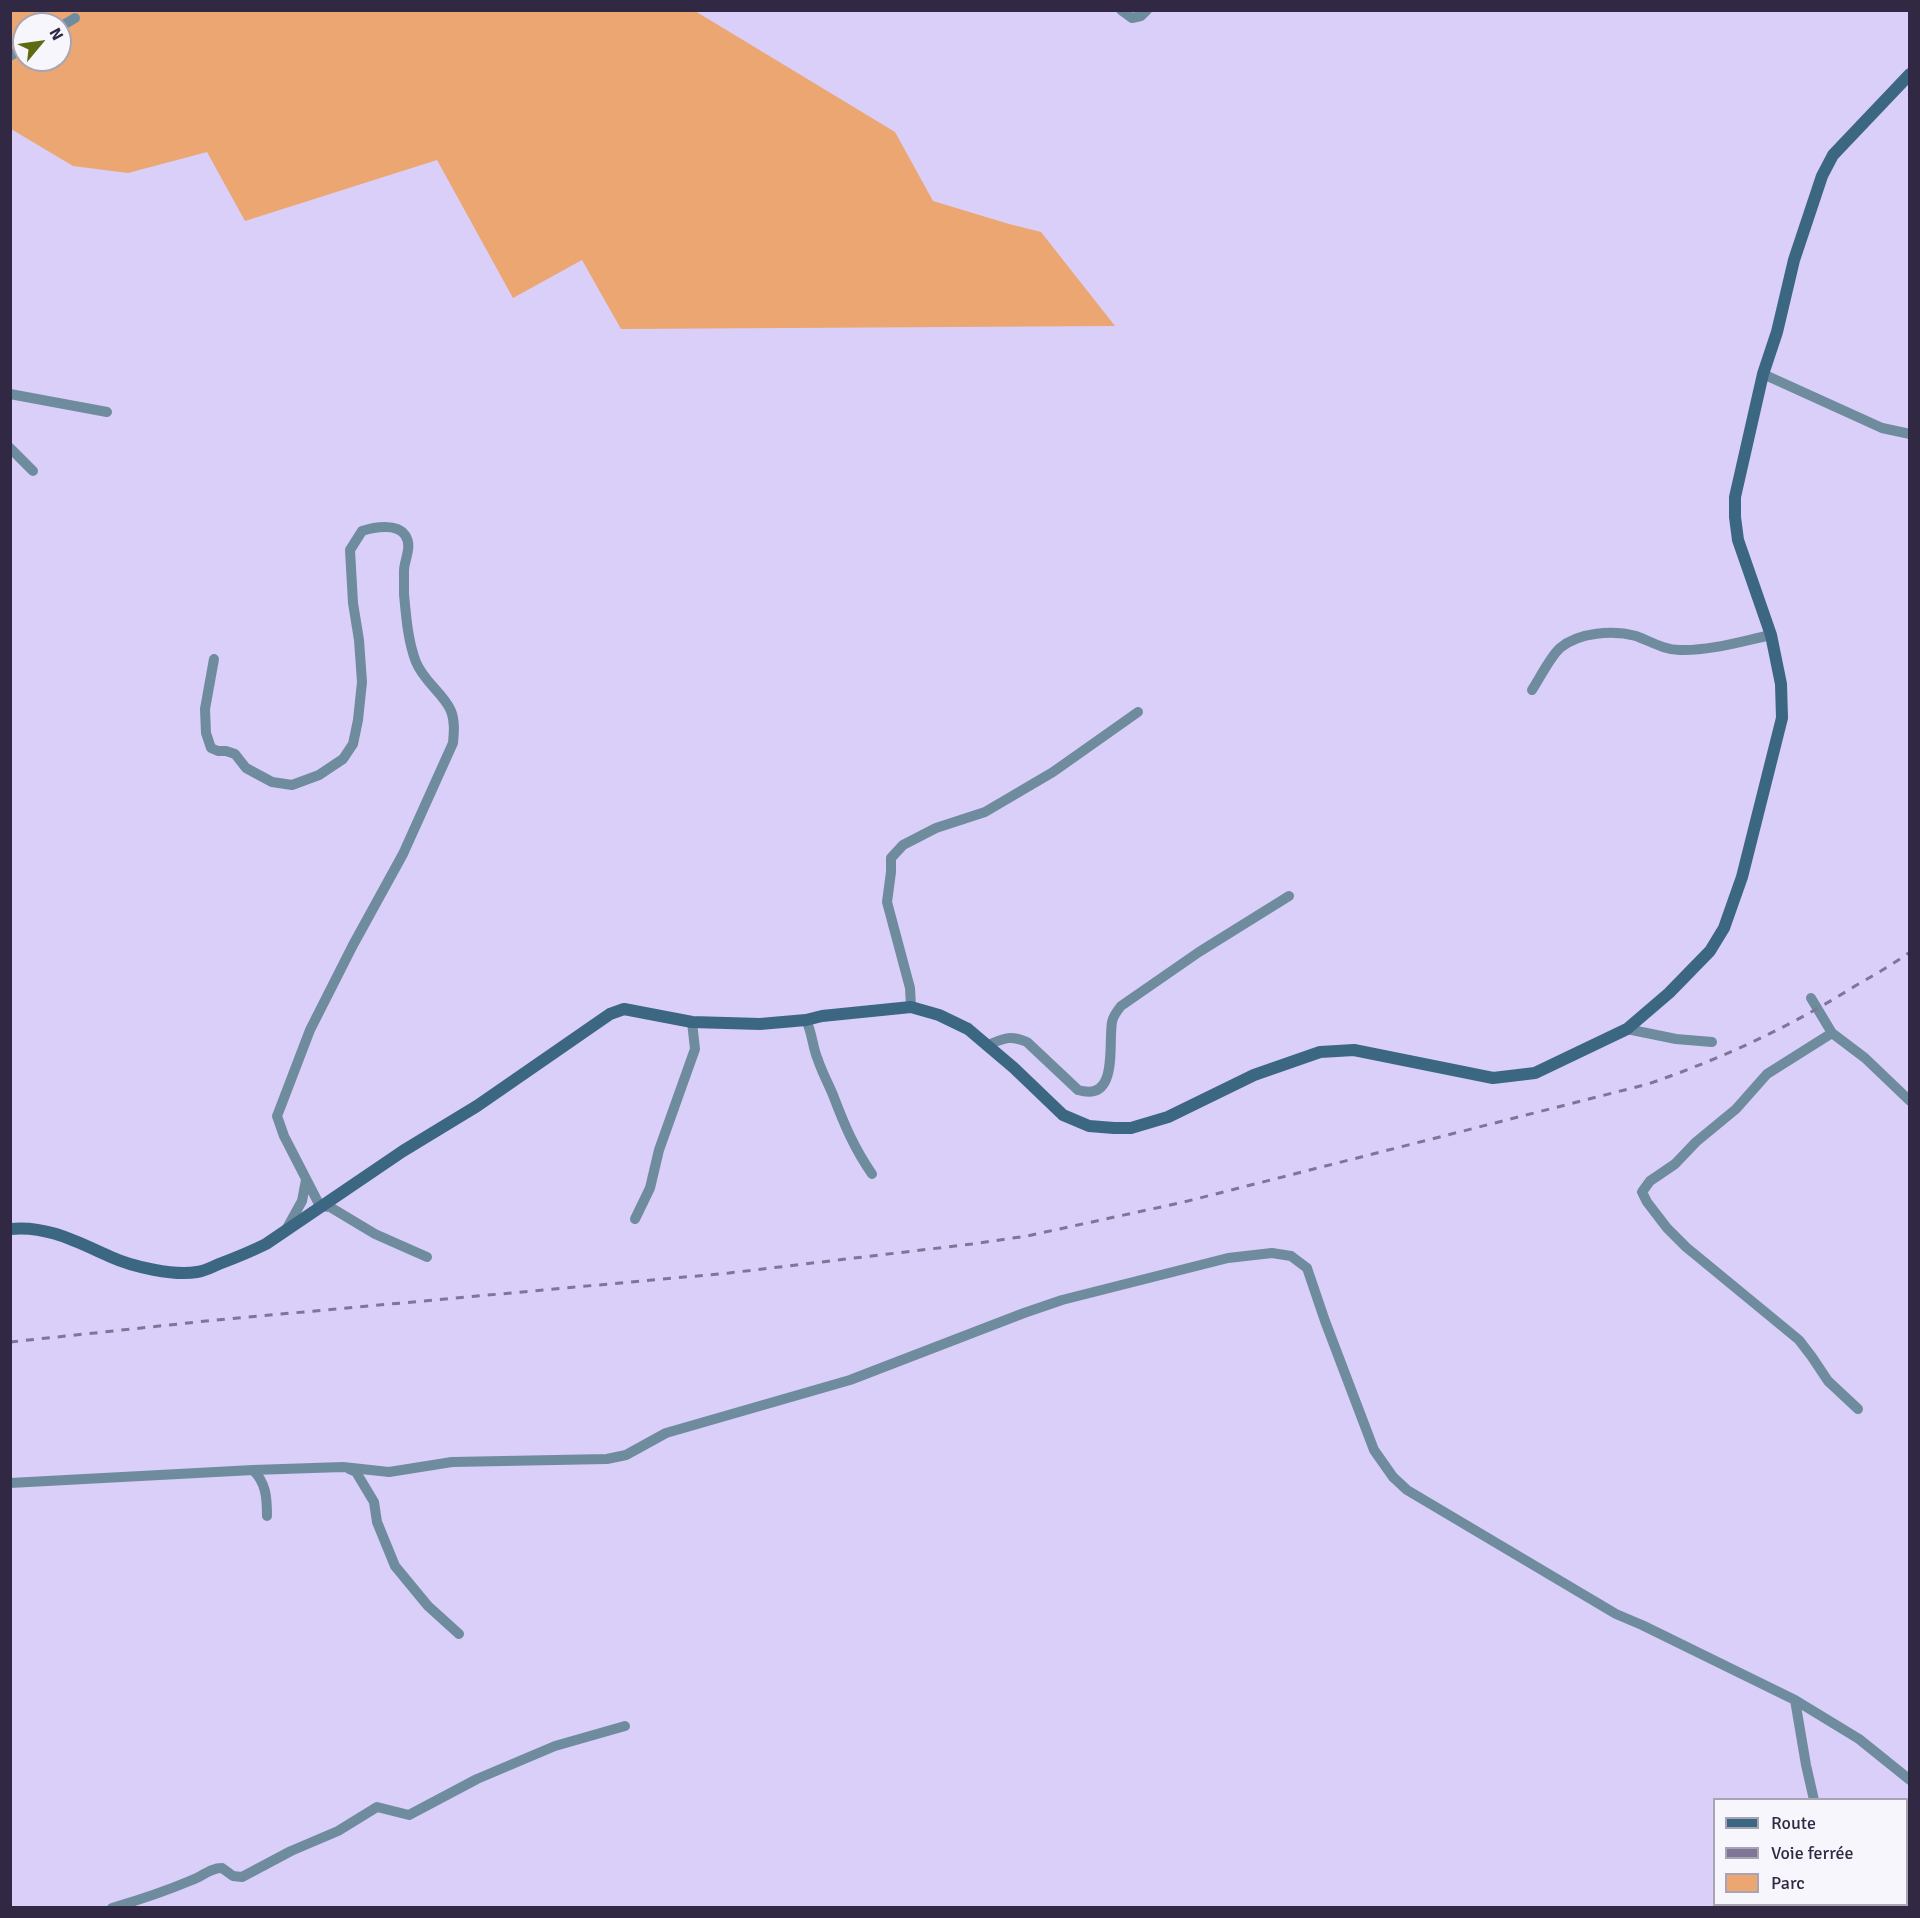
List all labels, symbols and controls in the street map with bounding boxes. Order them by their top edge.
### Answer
north arrow [12,12,72,72]
text: N [45,25,67,44]
legend [1713,1798,1908,1906]
text: Route [1771,1812,1816,1834]
text: Voie ferrée [1771,1842,1853,1864]
text: Parc [1771,1872,1805,1894]

